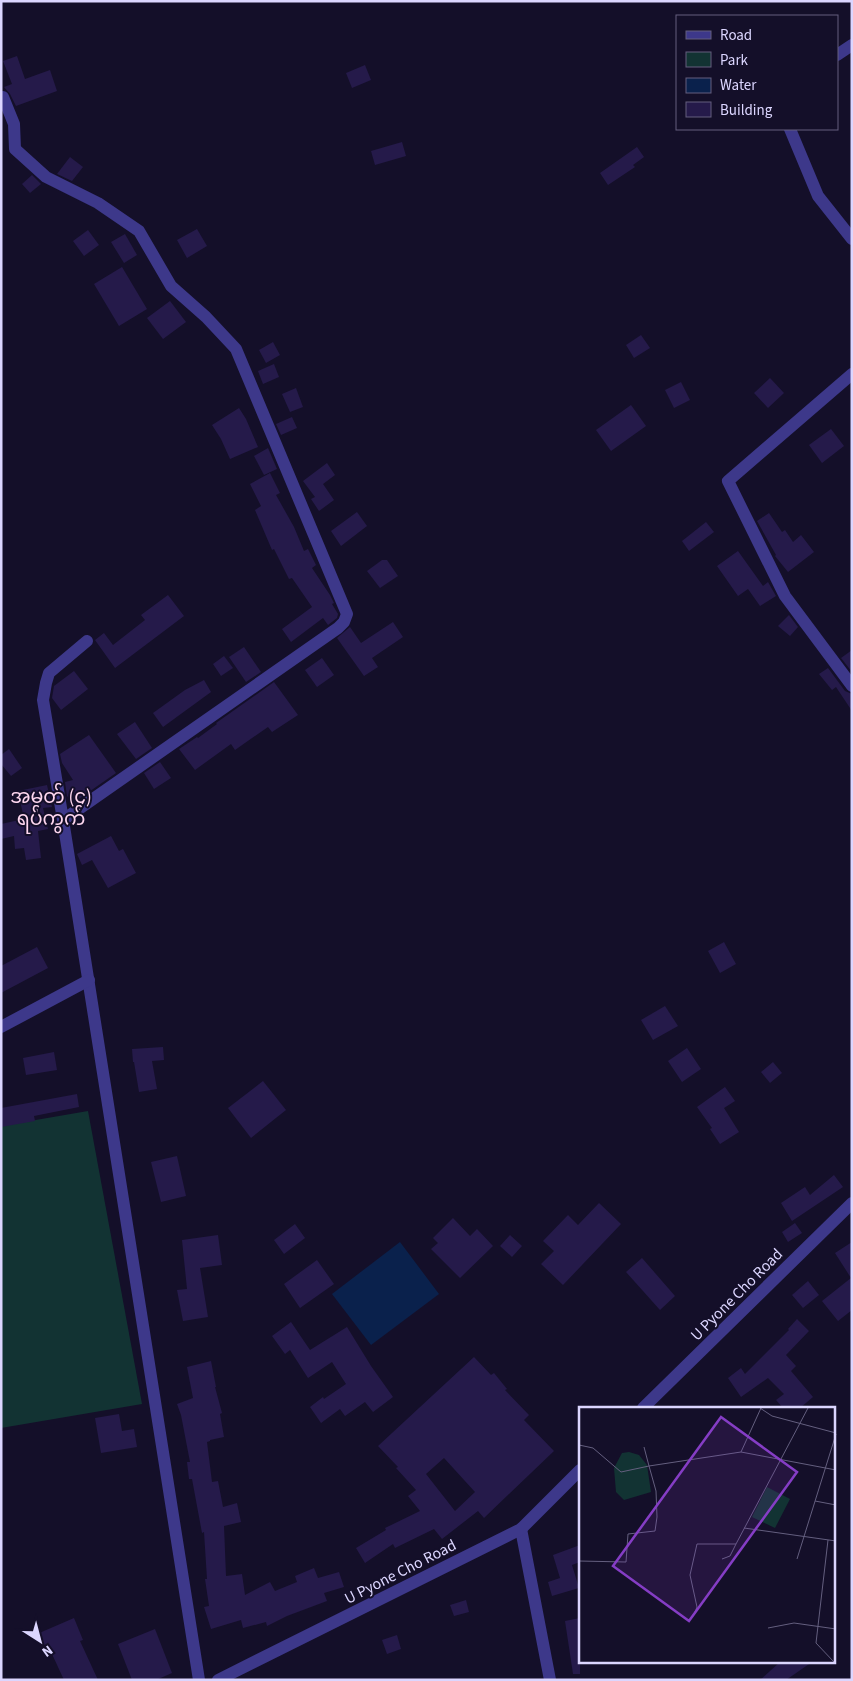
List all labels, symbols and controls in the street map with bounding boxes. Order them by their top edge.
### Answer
legend [676,15,838,130]
text: Road [720,25,752,46]
text: Park [720,50,749,71]
text: Water [720,75,757,96]
text: Building [720,100,773,121]
district label: အမှတ် (၄) ရပ်ကွက် [10,782,92,834]
street label: U Pyone Cho Road [686,1244,788,1346]
inset map [579,1407,836,1664]
street label: U Pyone Cho Road [341,1534,460,1610]
north arrow [15,1616,65,1666]
text: N [37,1640,57,1662]

